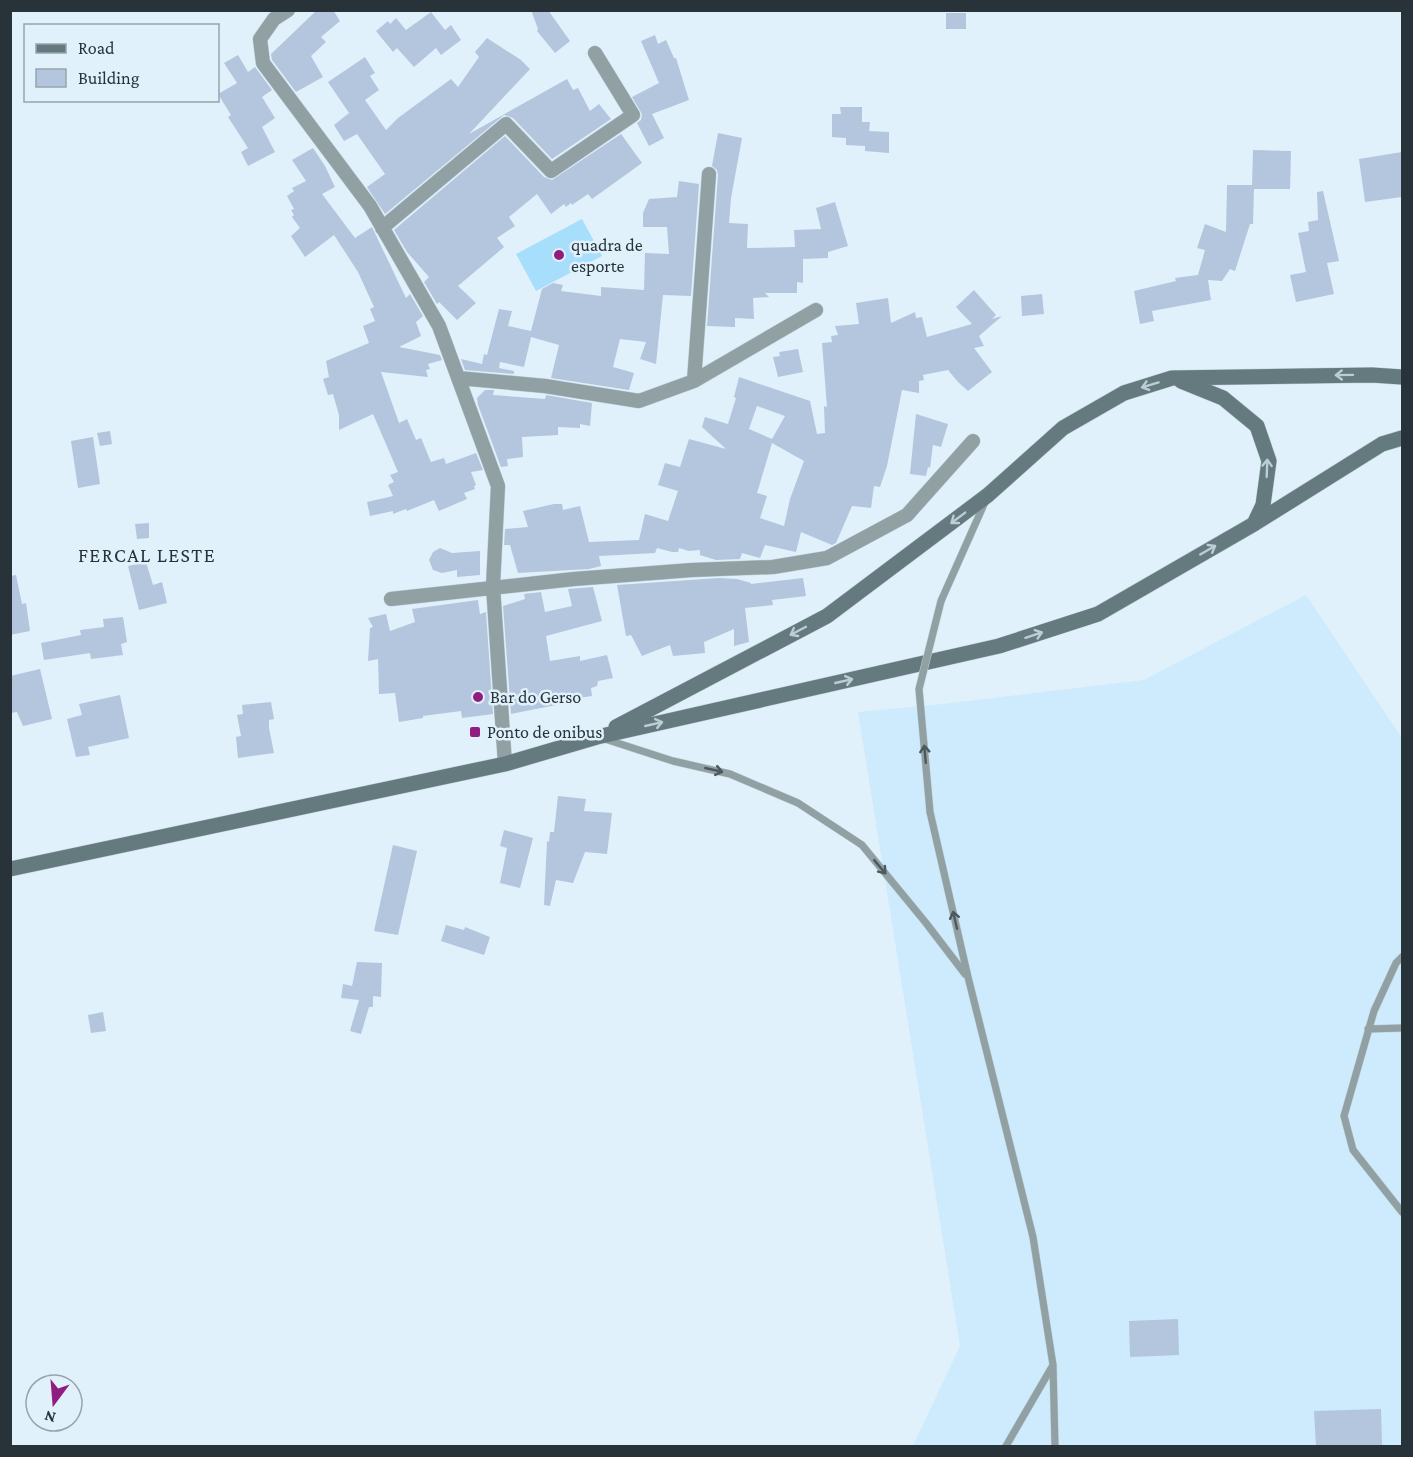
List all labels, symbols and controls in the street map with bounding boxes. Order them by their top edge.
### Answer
legend [24,24,219,102]
text: Road [78,38,115,58]
text: Building [78,68,140,88]
place label: quadra de esporte [571,235,643,276]
marker: quadra de esporte [552,248,566,262]
one-way arrow [1335,369,1355,381]
one-way arrow [1141,380,1160,391]
one-way arrow [1262,458,1273,478]
one-way arrow [950,512,966,525]
district label: FERCAL LESTE [78,544,216,566]
one-way arrow [1199,544,1216,556]
one-way arrow [790,625,808,637]
one-way arrow [1024,629,1043,640]
one-way arrow [835,674,854,686]
place label: Bar do Gerso [490,687,581,707]
marker: Bar do Gerso [471,690,485,704]
one-way arrow [644,717,663,729]
place label: Ponto de onibus [487,722,602,742]
marker: Ponto de onibus [468,725,482,739]
one-way arrow [919,745,930,765]
one-way arrow [704,765,723,777]
one-way arrow [873,859,886,875]
one-way arrow [948,910,960,929]
north arrow [24,1373,84,1433]
text: N [42,1407,58,1427]

